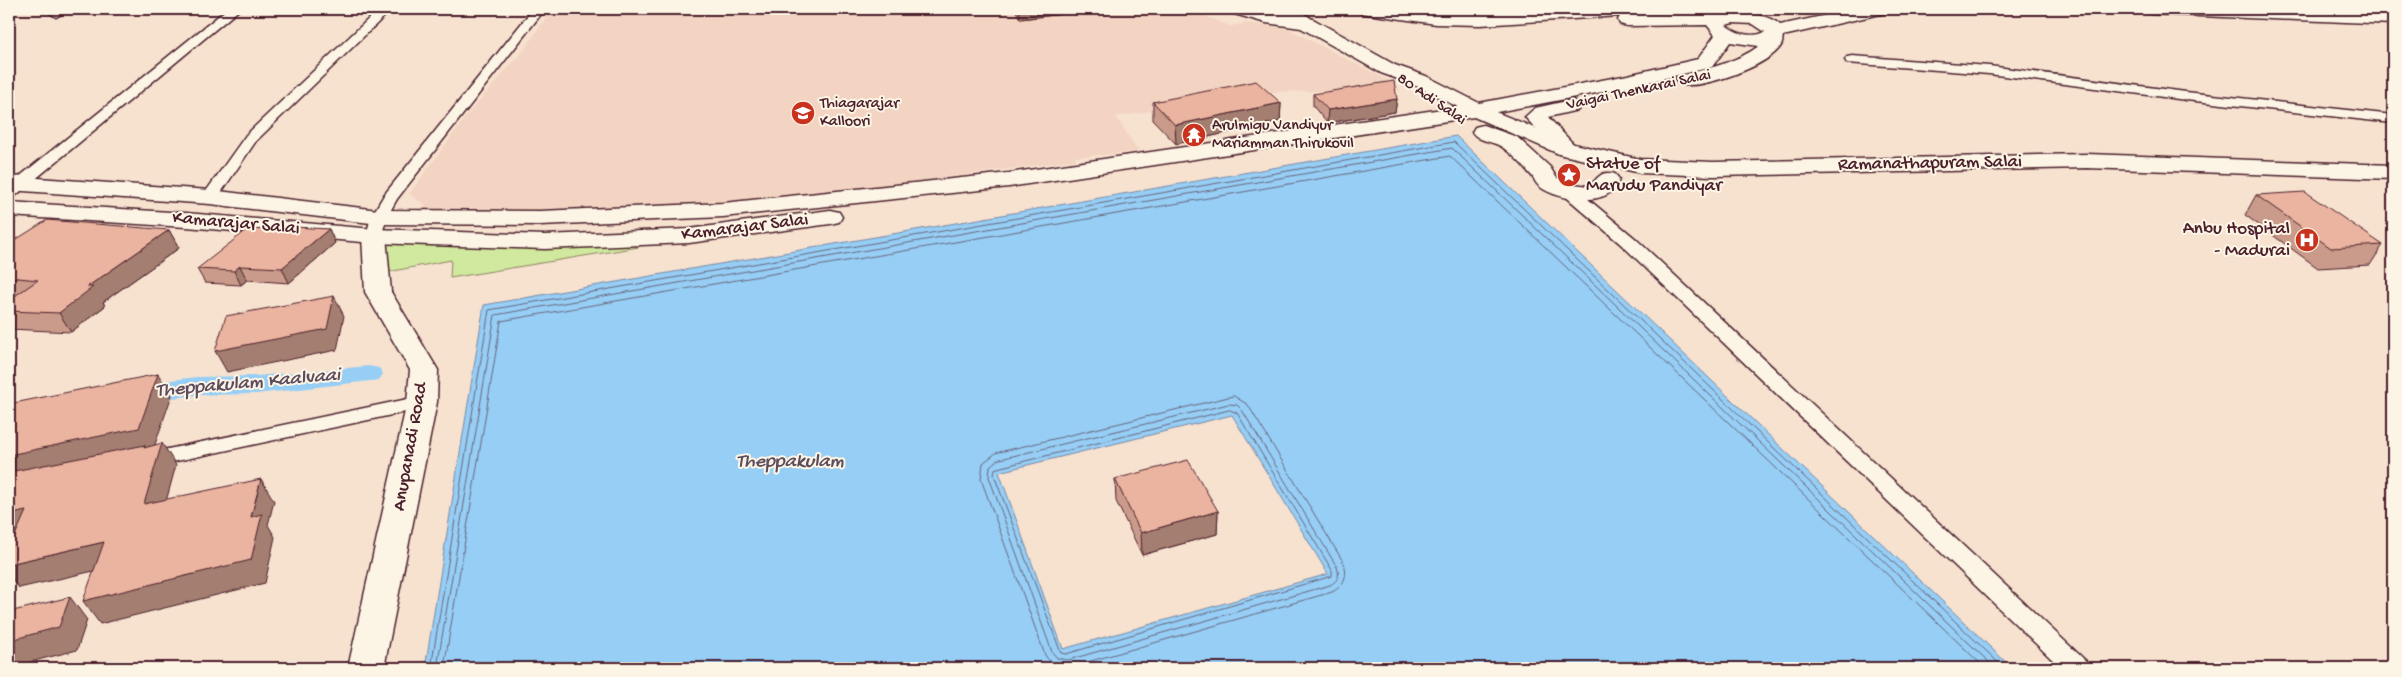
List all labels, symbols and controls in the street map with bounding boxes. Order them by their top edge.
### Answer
street label: Vaigai Thenkarai Salai [1564,66,1713,116]
street label: 80 Adi Salai [1393,70,1469,130]
place label: Thiagarajar Kalloori [819,95,900,132]
school or university icon: Thiagarajar Kalloori [790,100,816,126]
place label: Arulmigu Vandiyur Mariamman Thirukovil [1212,117,1354,154]
temple icon: Arulmigu Vandiyur Mariamman Thirukovil [1181,122,1207,148]
street label: Ramanathapuram Salai [1838,151,2022,177]
place label: Statue of Marudu Pandiyar [1586,153,1724,198]
place icon: Statue of Marudu Pandiyar [1556,162,1582,188]
street label: Kamarajar Salai [171,207,301,241]
street label: Kamarajar Salai [680,209,810,247]
place label: Anbu Hospital - Madurai [2183,218,2290,263]
hospital icon: Anbu Hospital - Madurai [2294,227,2320,253]
water label: Theppakulam Kaalvaai [155,364,344,404]
street label: Anupanadi Road [388,379,434,513]
water label: Theppakulam [736,451,845,474]

